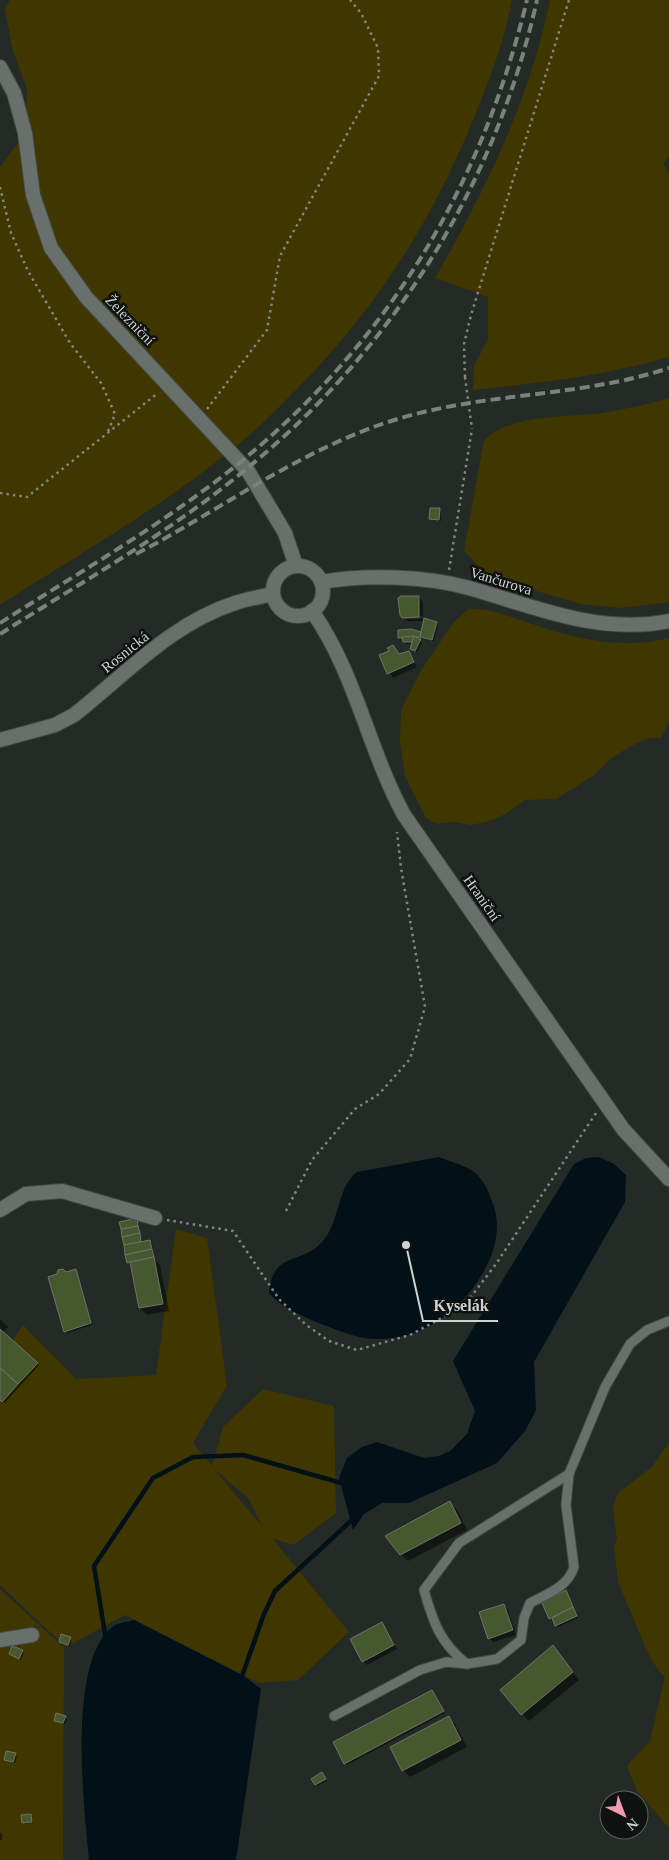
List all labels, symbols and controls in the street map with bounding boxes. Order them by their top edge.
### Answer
street label: Železniční [102,292,158,348]
street label: Vančurova [468,564,534,598]
street label: Rosnická [98,628,152,676]
street label: Hraniční [460,872,504,924]
callout: Kyselák [423,1290,498,1321]
text: Kyselák [433,1297,489,1315]
north arrow [599,1790,649,1840]
text: N [624,1815,641,1833]

